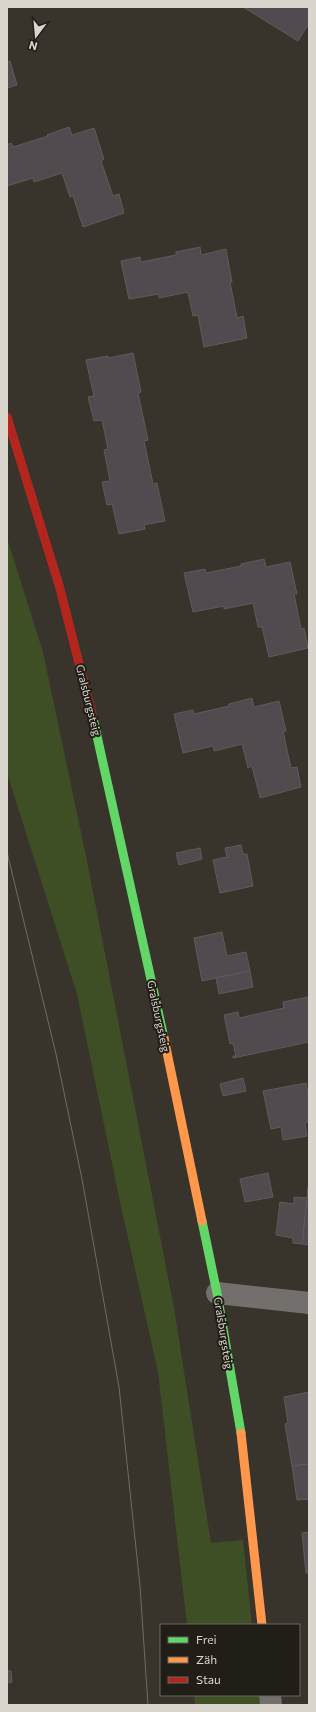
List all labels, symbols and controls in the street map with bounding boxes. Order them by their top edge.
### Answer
north arrow [16,16,56,56]
text: N [27,39,39,53]
street label: Gralsburgsteig [74,663,104,737]
street label: Gralsburgsteig [145,979,173,1053]
street label: Gralsburgsteig [212,1296,236,1370]
legend [160,1624,300,1696]
text: Frei [196,1632,217,1646]
text: Zäh [196,1652,217,1666]
text: Stau [196,1672,221,1686]

